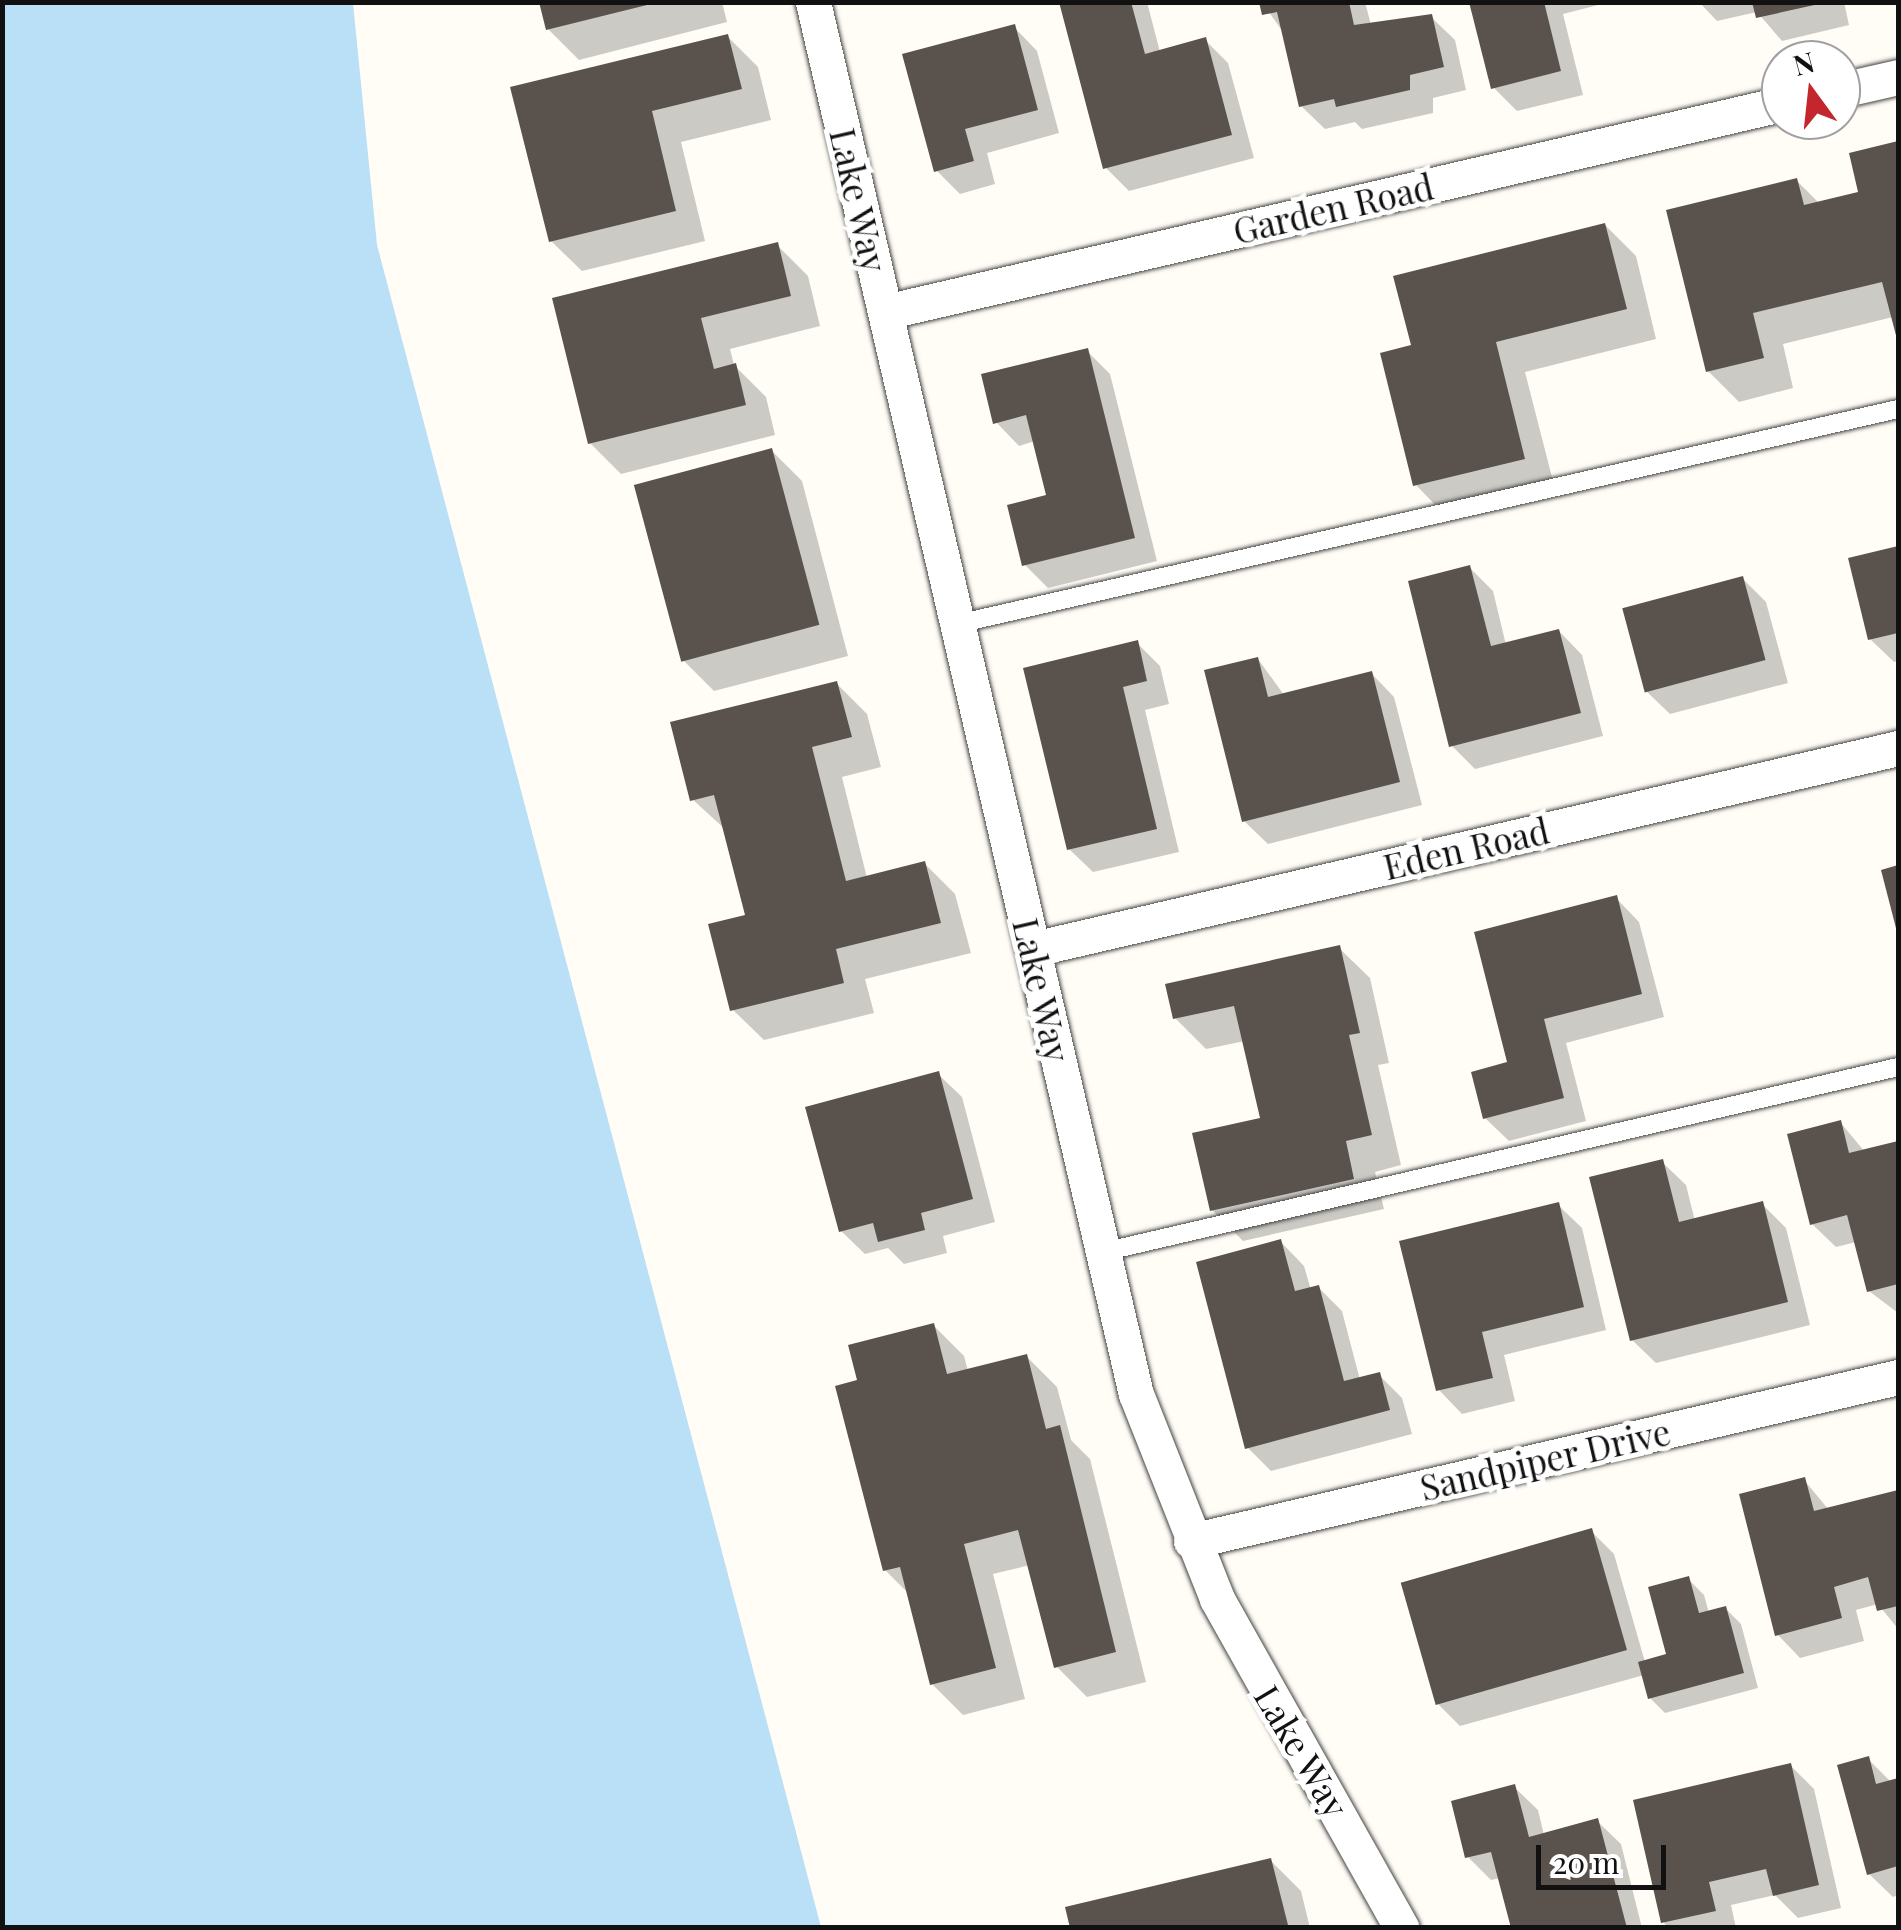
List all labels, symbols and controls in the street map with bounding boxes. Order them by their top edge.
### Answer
north arrow [1761,40,1861,140]
text: N [1789,42,1818,83]
street label: Lake Way [822,123,896,277]
street label: Garden Road [1229,165,1437,251]
street label: Eden Road [1379,809,1553,887]
street label: Lake Way [1005,913,1079,1067]
street label: Sandpiper Drive [1415,1410,1675,1508]
street label: Lake Way [1246,1677,1358,1825]
scale bar [1541,1825,1671,1887]
text: 20 m [1553,1842,1619,1882]

